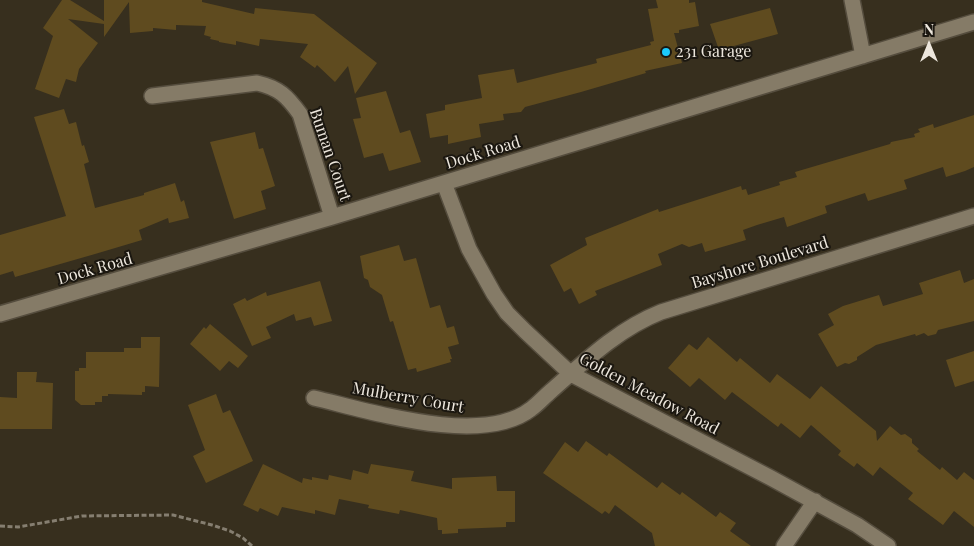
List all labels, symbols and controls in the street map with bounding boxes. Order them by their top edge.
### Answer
north arrow [904,20,954,70]
text: N [924,20,934,39]
place label: 231 Garage [676,42,751,62]
marker: 231 Garage [660,46,672,58]
street label: Buman Court [305,106,355,204]
street label: Dock Road [443,133,523,173]
street label: Bayshore Boulevard [689,233,831,293]
street label: Dock Road [55,249,135,289]
street label: Golden Meadow Road [576,349,722,439]
street label: Mulberry Court [351,379,465,417]

